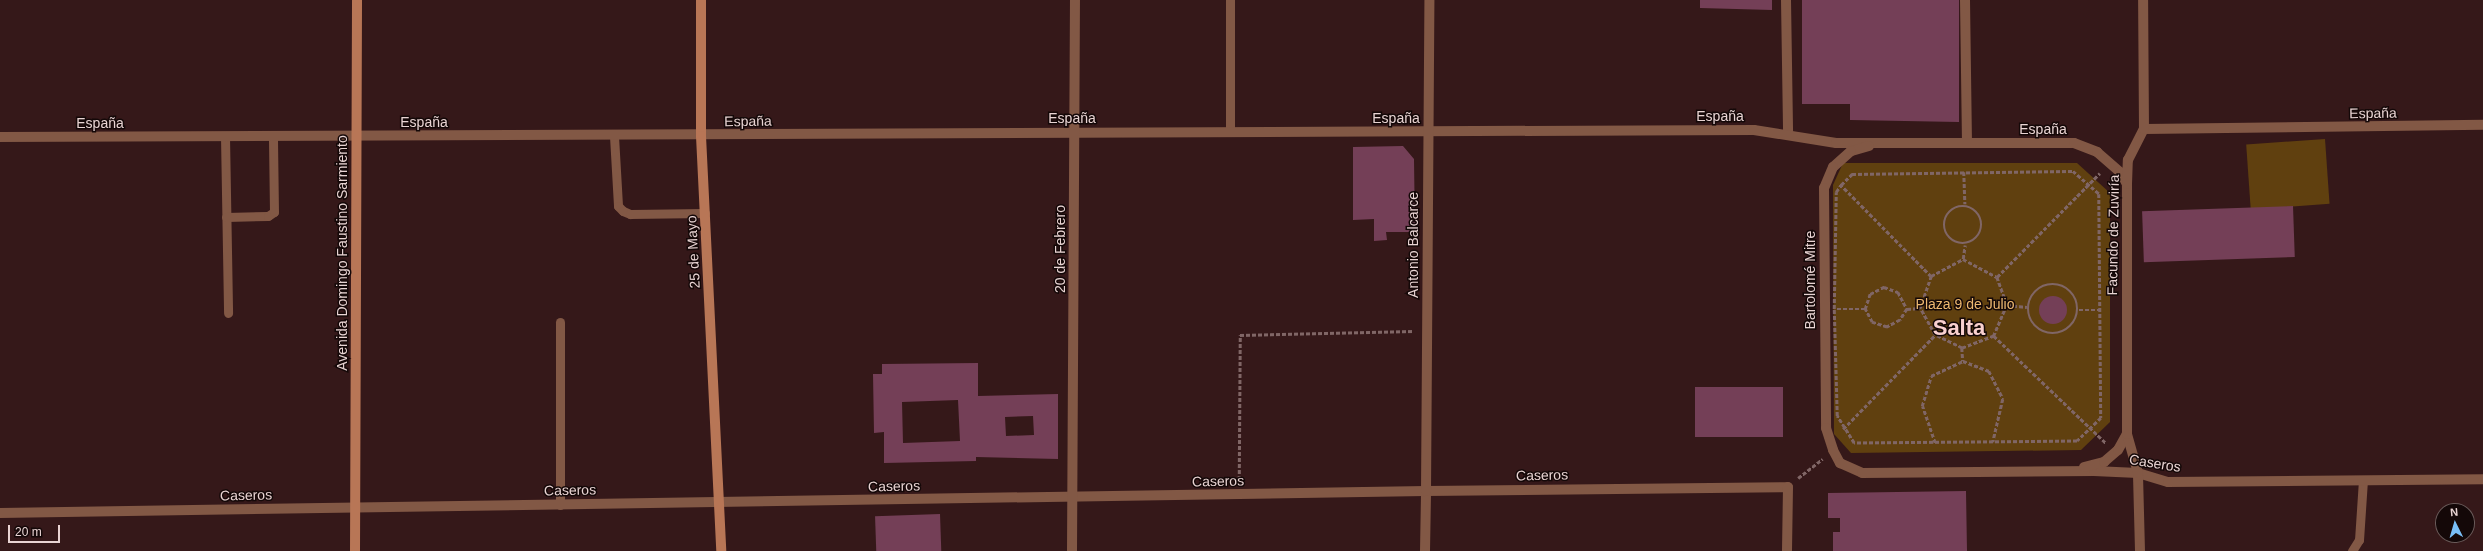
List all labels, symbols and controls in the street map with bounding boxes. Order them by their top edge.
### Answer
street label: España [2349,104,2397,122]
street label: España [1696,108,1744,124]
street label: España [1048,110,1096,126]
street label: España [1372,110,1420,126]
street label: España [724,112,772,130]
street label: España [400,114,448,130]
street label: España [76,115,124,131]
street label: España [2019,121,2067,137]
street label: Avenida Domingo Faustino Sarmiento [334,135,350,371]
street label: Facundo de Zuviría [2104,175,2122,295]
street label: Antonio Balcarce [1405,192,1421,298]
street label: 20 de Febrero [1052,205,1068,293]
street label: 25 de Mayo [683,215,703,289]
street label: Bartolomé Mitre [1802,231,1818,329]
park label: Plaza 9 de Julio [1916,296,2014,312]
district label: Salta [1933,315,1985,341]
street label: Caseros [2128,451,2182,475]
street label: Caseros [1516,466,1568,484]
street label: Caseros [1192,472,1244,490]
street label: Caseros [868,477,920,495]
street label: Caseros [544,481,596,499]
street label: Caseros [220,486,272,504]
north arrow [2435,503,2475,543]
text: N [2450,506,2459,518]
scale bar [10,517,62,543]
text: 20 m [15,525,42,539]

